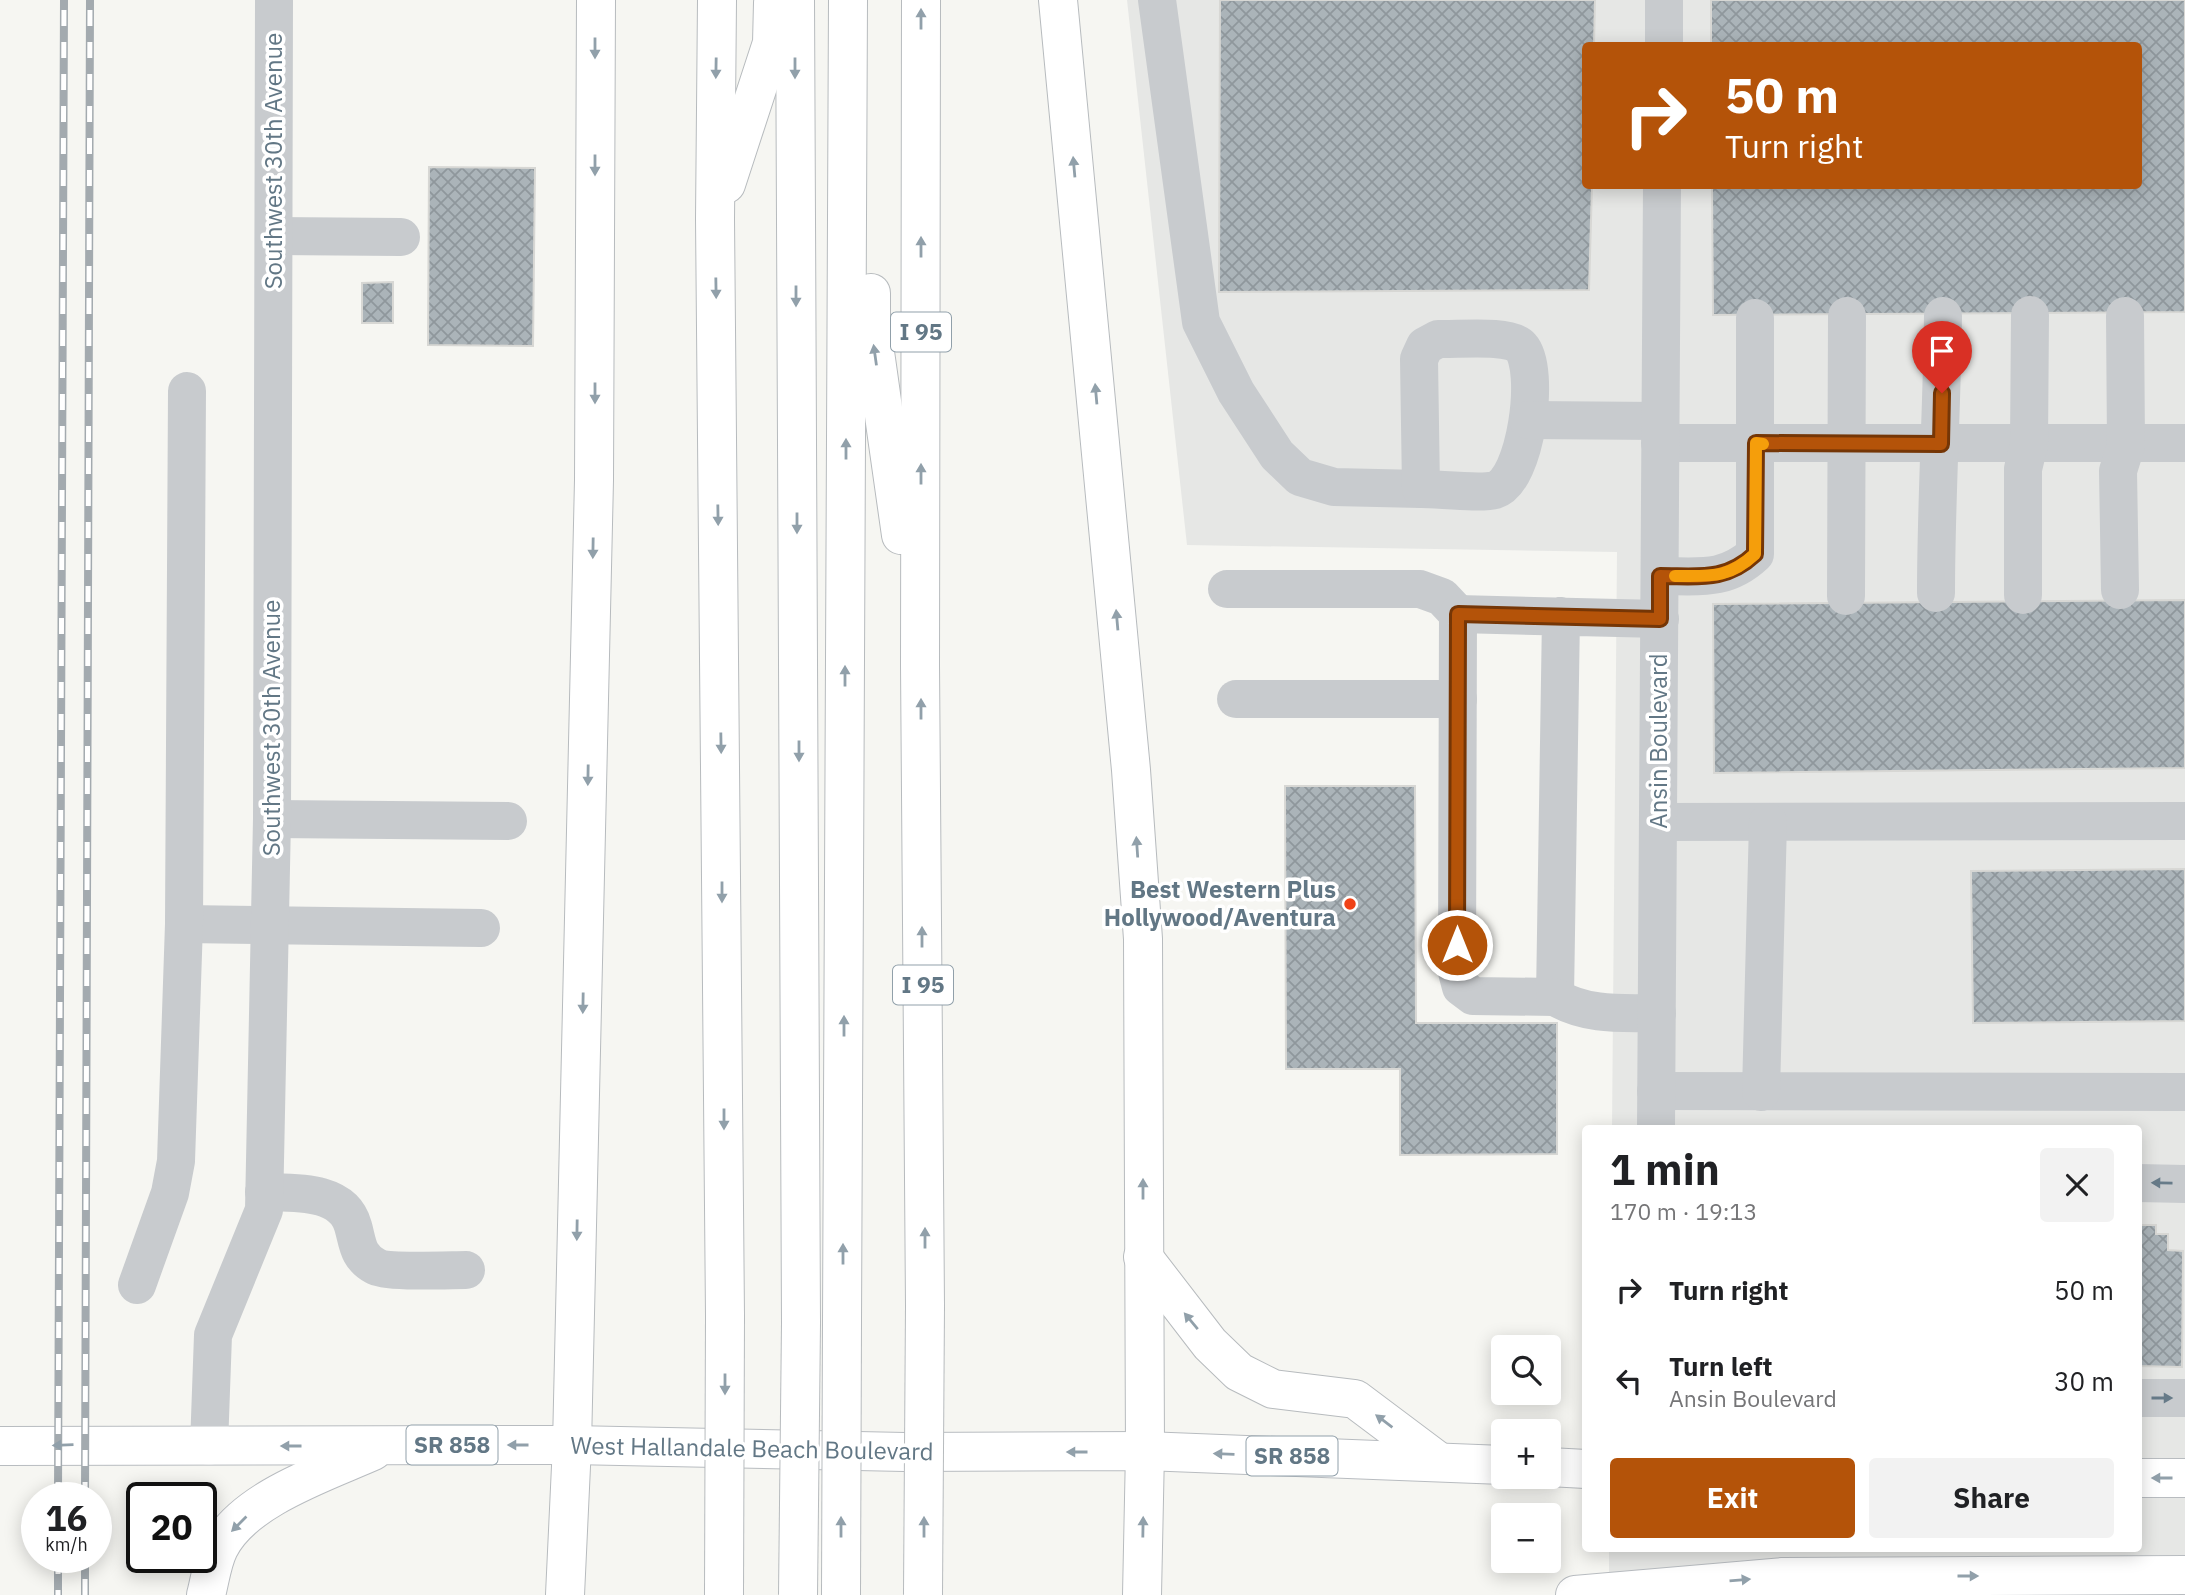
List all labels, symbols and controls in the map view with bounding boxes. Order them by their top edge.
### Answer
one-way arrow [915,8,927,30]
street label: Southwest 30th Avenue [257,33,289,289]
one-way arrow [589,38,601,60]
one-way arrow [710,57,722,79]
one-way arrow [789,57,801,79]
text: 50 m [1725,63,1839,126]
icon: right [1610,70,1701,161]
text: Turn right [1725,125,1863,167]
one-way arrow [589,154,601,176]
one-way arrow [1068,156,1079,178]
one-way arrow [915,235,927,257]
one-way arrow [710,277,721,299]
one-way arrow [790,285,802,307]
road number: I 95 [891,312,951,352]
pin [1912,321,1972,393]
icon: arrive [1923,332,1961,370]
one-way arrow [869,344,880,366]
one-way arrow [589,382,601,404]
one-way arrow [1090,383,1101,405]
one-way arrow [840,437,852,459]
one-way arrow [915,463,927,485]
one-way arrow [712,504,724,526]
one-way arrow [791,512,803,534]
one-way arrow [587,537,598,559]
street label: Southwest 30th Avenue [255,600,287,856]
one-way arrow [1111,609,1122,631]
street label: Ansin Boulevard [1642,653,1674,829]
one-way arrow [839,665,851,687]
one-way arrow [915,698,927,720]
one-way arrow [715,732,727,754]
one-way arrow [793,740,804,762]
one-way arrow [582,765,593,787]
one-way arrow [1131,836,1142,858]
place label: Best Western Plus Hollywood/Aventura [1104,873,1336,933]
one-way arrow [716,881,728,903]
marker: Best Western Plus Hollywood/Aventura [1342,896,1358,912]
position arrow [1420,908,1494,982]
one-way arrow [916,926,928,948]
road number: I 95 [893,966,953,1004]
one-way arrow [577,992,588,1014]
one-way arrow [838,1015,850,1037]
one-way arrow [718,1109,730,1131]
text: 1 min [1610,1142,1720,1197]
button: close [2040,1148,2114,1222]
one-way arrow [1137,1177,1149,1199]
one-way arrow [2151,1177,2173,1189]
text: 170 m · 19:13 [1610,1196,1757,1226]
one-way arrow [572,1220,583,1242]
one-way arrow [919,1227,931,1249]
one-way arrow [837,1242,849,1264]
icon: right [1610,1271,1648,1309]
text: Turn right [1669,1273,1788,1307]
text: 50 m [2054,1273,2114,1307]
one-way arrow [1184,1313,1199,1330]
map controls [1491,1335,1561,1573]
button: search [1491,1335,1561,1405]
text: Turn left [1669,1349,1772,1383]
icon: left [1610,1362,1648,1400]
text: 30 m [2054,1364,2114,1398]
one-way arrow [719,1373,731,1395]
text: Ansin Boulevard [1669,1383,1837,1413]
one-way arrow [2151,1392,2173,1404]
one-way arrow [1375,1414,1394,1428]
button: + [1491,1419,1561,1489]
road number: SR 858 [406,1426,498,1464]
street label: West Hallandale Beach Boulevard [570,1429,934,1467]
road number: SR 858 [1246,1436,1338,1476]
one-way arrow [507,1439,529,1451]
one-way arrow [52,1440,74,1451]
one-way arrow [280,1440,302,1452]
one-way arrow [1065,1446,1087,1458]
one-way arrow [1213,1449,1235,1460]
button: Exit [1610,1458,1855,1538]
button: Share [1869,1458,2114,1538]
one-way arrow [2151,1472,2173,1484]
speed limit sign: 20 [126,1482,217,1573]
text: 16 [45,1495,88,1541]
button: − [1491,1503,1561,1573]
one-way arrow [231,1515,248,1531]
one-way arrow [835,1516,847,1538]
one-way arrow [918,1516,930,1538]
one-way arrow [1138,1516,1149,1538]
text: km/h [45,1533,88,1556]
one-way arrow [1957,1570,1979,1582]
one-way arrow [1730,1574,1752,1585]

